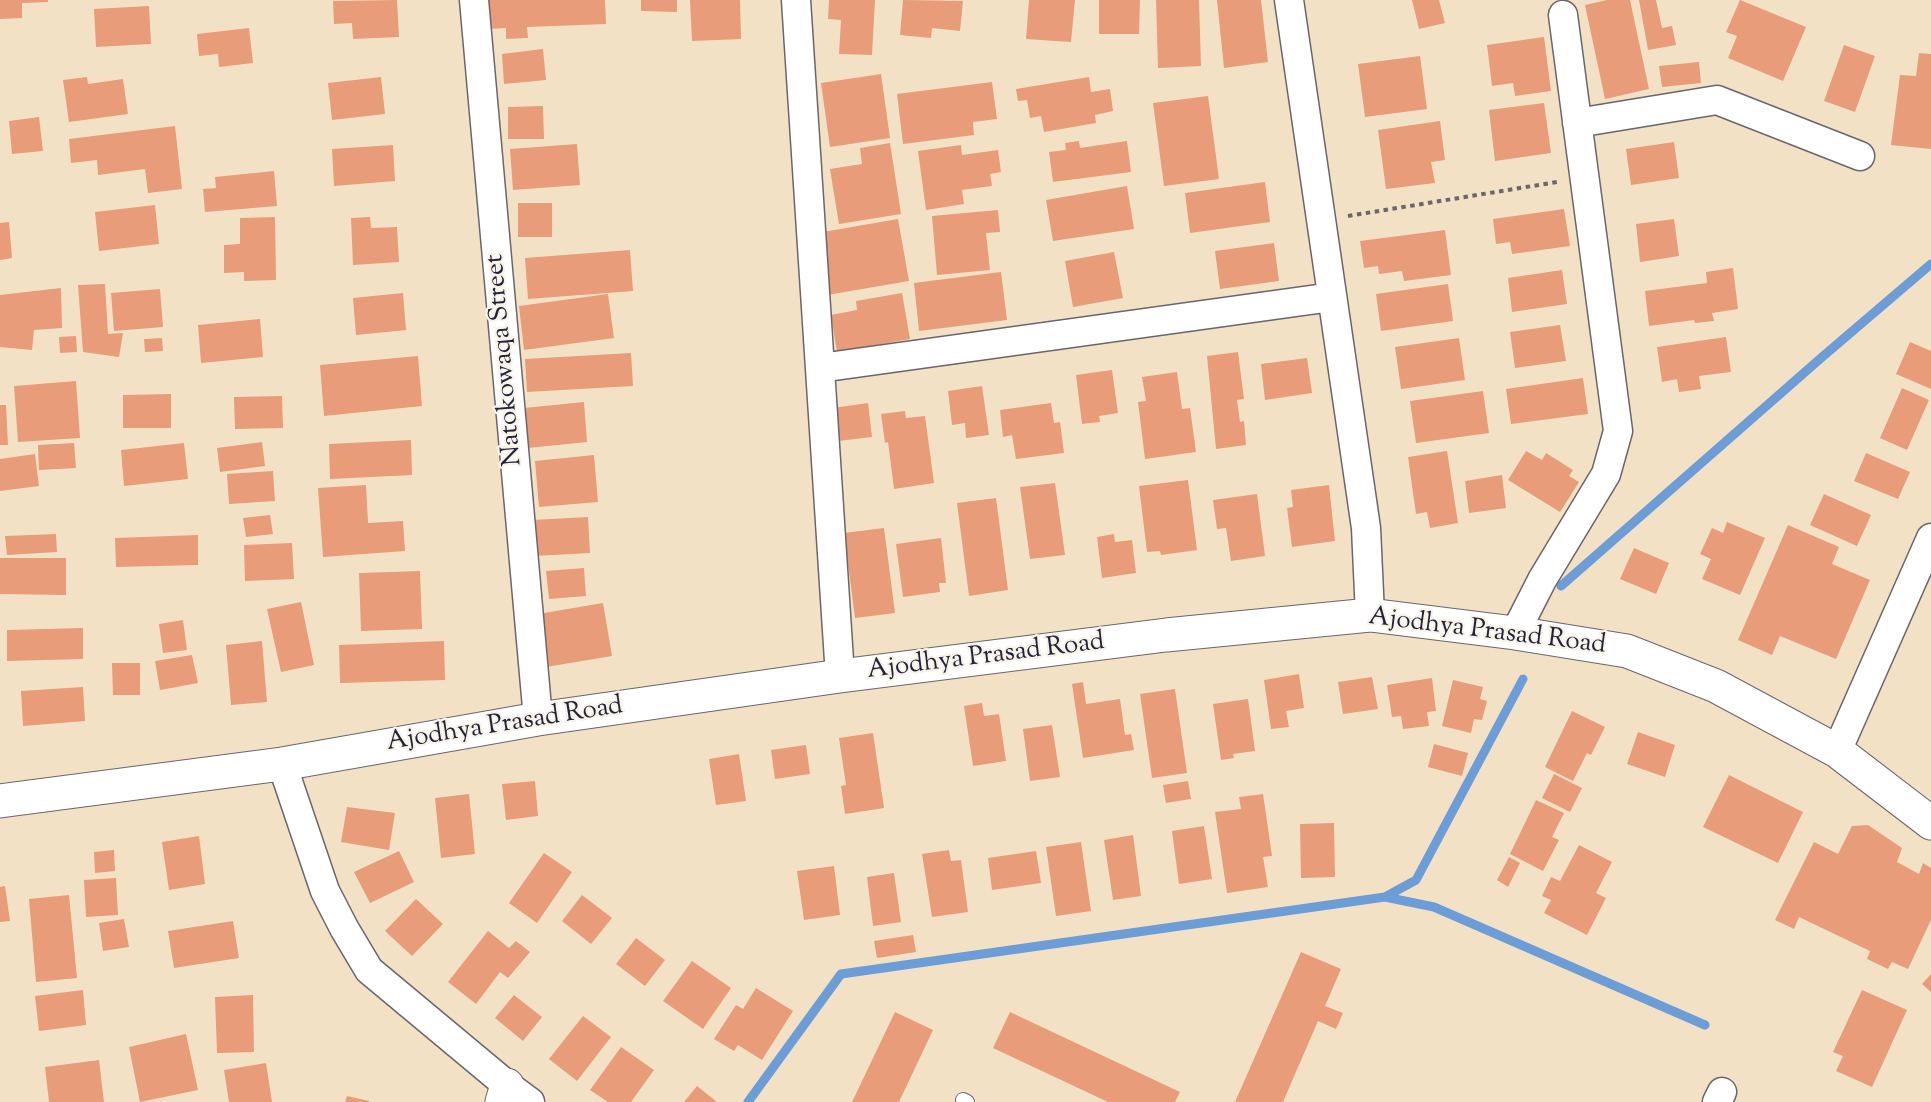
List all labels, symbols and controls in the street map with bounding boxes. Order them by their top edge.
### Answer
street label: Natokowaqa Street [481,253,531,467]
street label: Ajodhya Prasad Road [1367,603,1607,663]
street label: Ajodhya Prasad Road [866,628,1106,688]
street label: Ajodhya Prasad Road [385,692,625,760]

